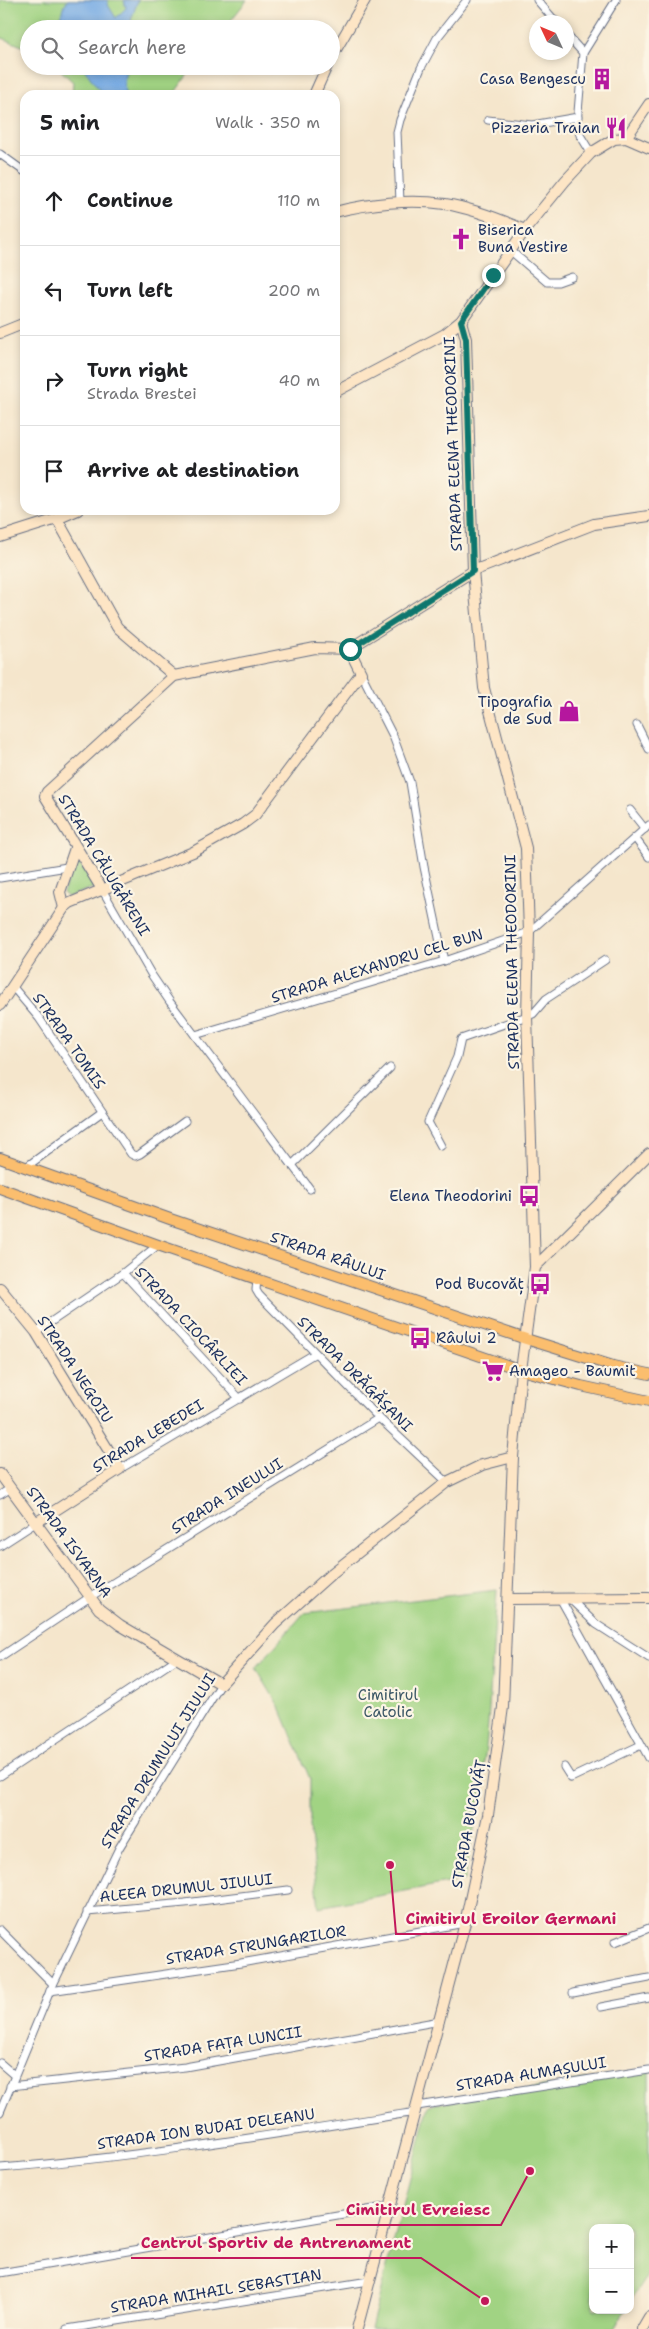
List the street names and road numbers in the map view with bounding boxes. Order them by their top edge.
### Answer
street label: STRADA ELENA THEODORINI [439,336,467,552]
street label: STRADA CĂLUGĂRENI [54,790,155,940]
street label: STRADA ELENA THEODORINI [500,854,524,1070]
street label: STRADA ALEXANDRU CEL BUN [269,924,485,1008]
street label: STRADA TOMIS [28,989,110,1093]
street label: STRADA RÂULUI [268,1226,389,1285]
street label: STRADA CIOCÂRLIEI [131,1262,252,1390]
street label: STRADA NEGOIU [33,1311,117,1427]
street label: STRADA DRĂGĂȘANI [292,1311,418,1437]
street label: STRADA LEBEDEI [89,1395,207,1477]
street label: STRADA INEULUI [167,1454,287,1538]
street label: STRADA ISVARNA [22,1482,116,1602]
street label: STRADA DRUMULUI JIULUI [96,1670,220,1852]
street label: STRADA BUCOVĂȚ [446,1758,492,1890]
street label: ALEEA DRUMUL JIULUI [98,1869,274,1907]
street label: STRADA STRUNGARILOR [164,1921,348,1969]
street label: STRADA FAȚA LUNCII [142,2022,304,2067]
street label: STRADA ALMAȘULUI [454,2052,608,2097]
street label: STRADA ION BUDAI DELEANU [96,2104,316,2154]
street label: STRADA MIHAIL SEBASTIAN [109,2264,323,2318]

